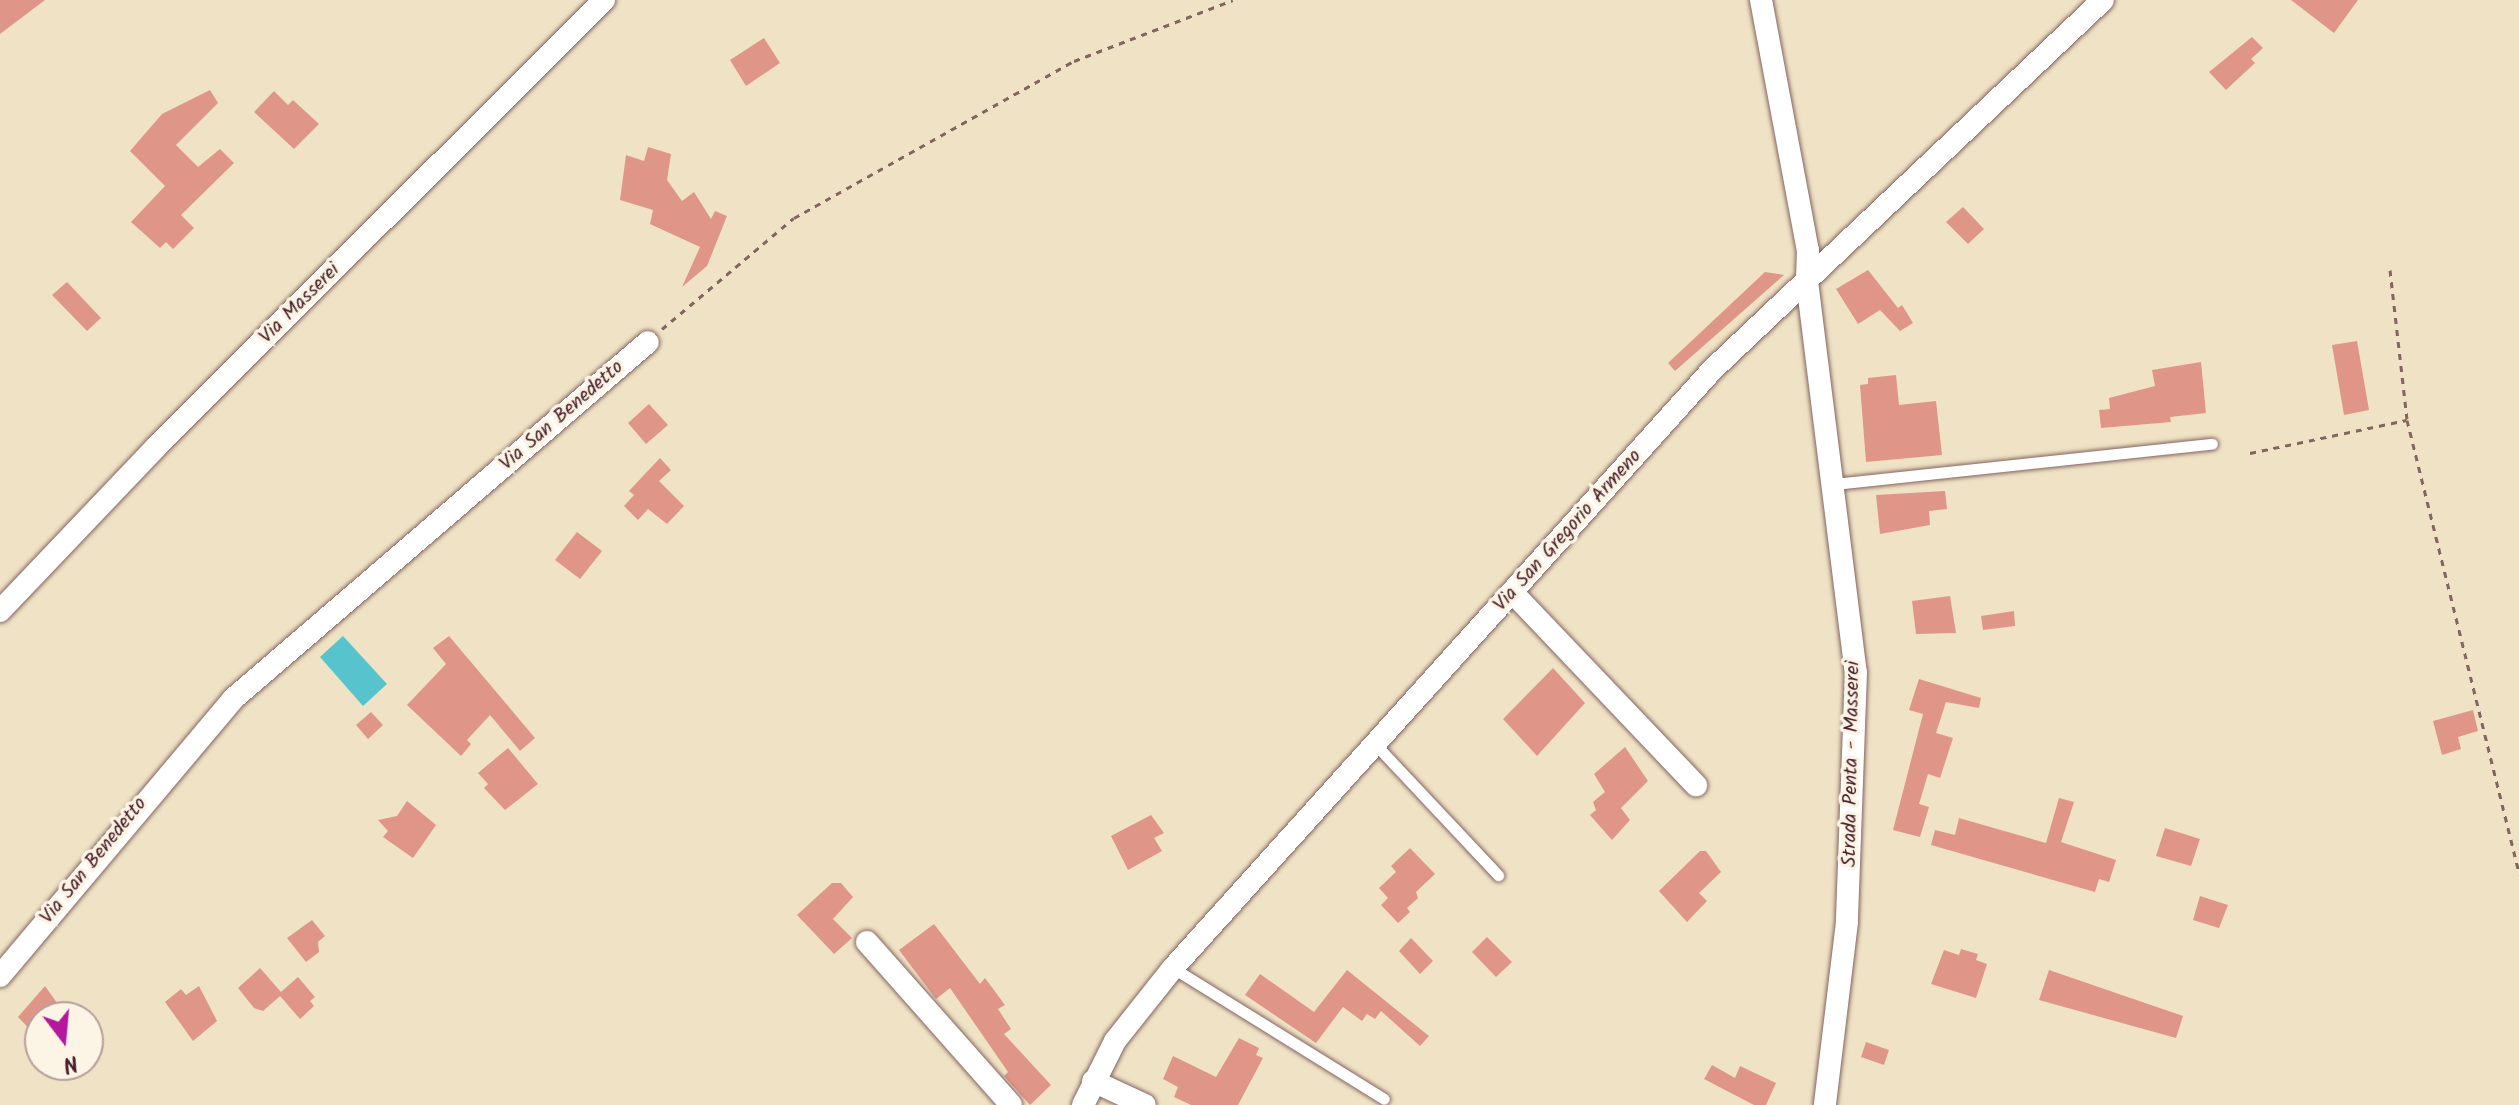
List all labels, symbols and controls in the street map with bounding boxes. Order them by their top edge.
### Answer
street label: Via Masserei [255,259,345,349]
street label: Via San Benedetto [495,356,629,476]
street label: Via San Gregorio Armeno [1489,445,1647,617]
street label: Strada Penta - Masserei [1838,661,1866,867]
street label: Via San Benedetto [35,793,153,929]
north arrow [24,1001,104,1081]
text: N [59,1044,82,1081]

